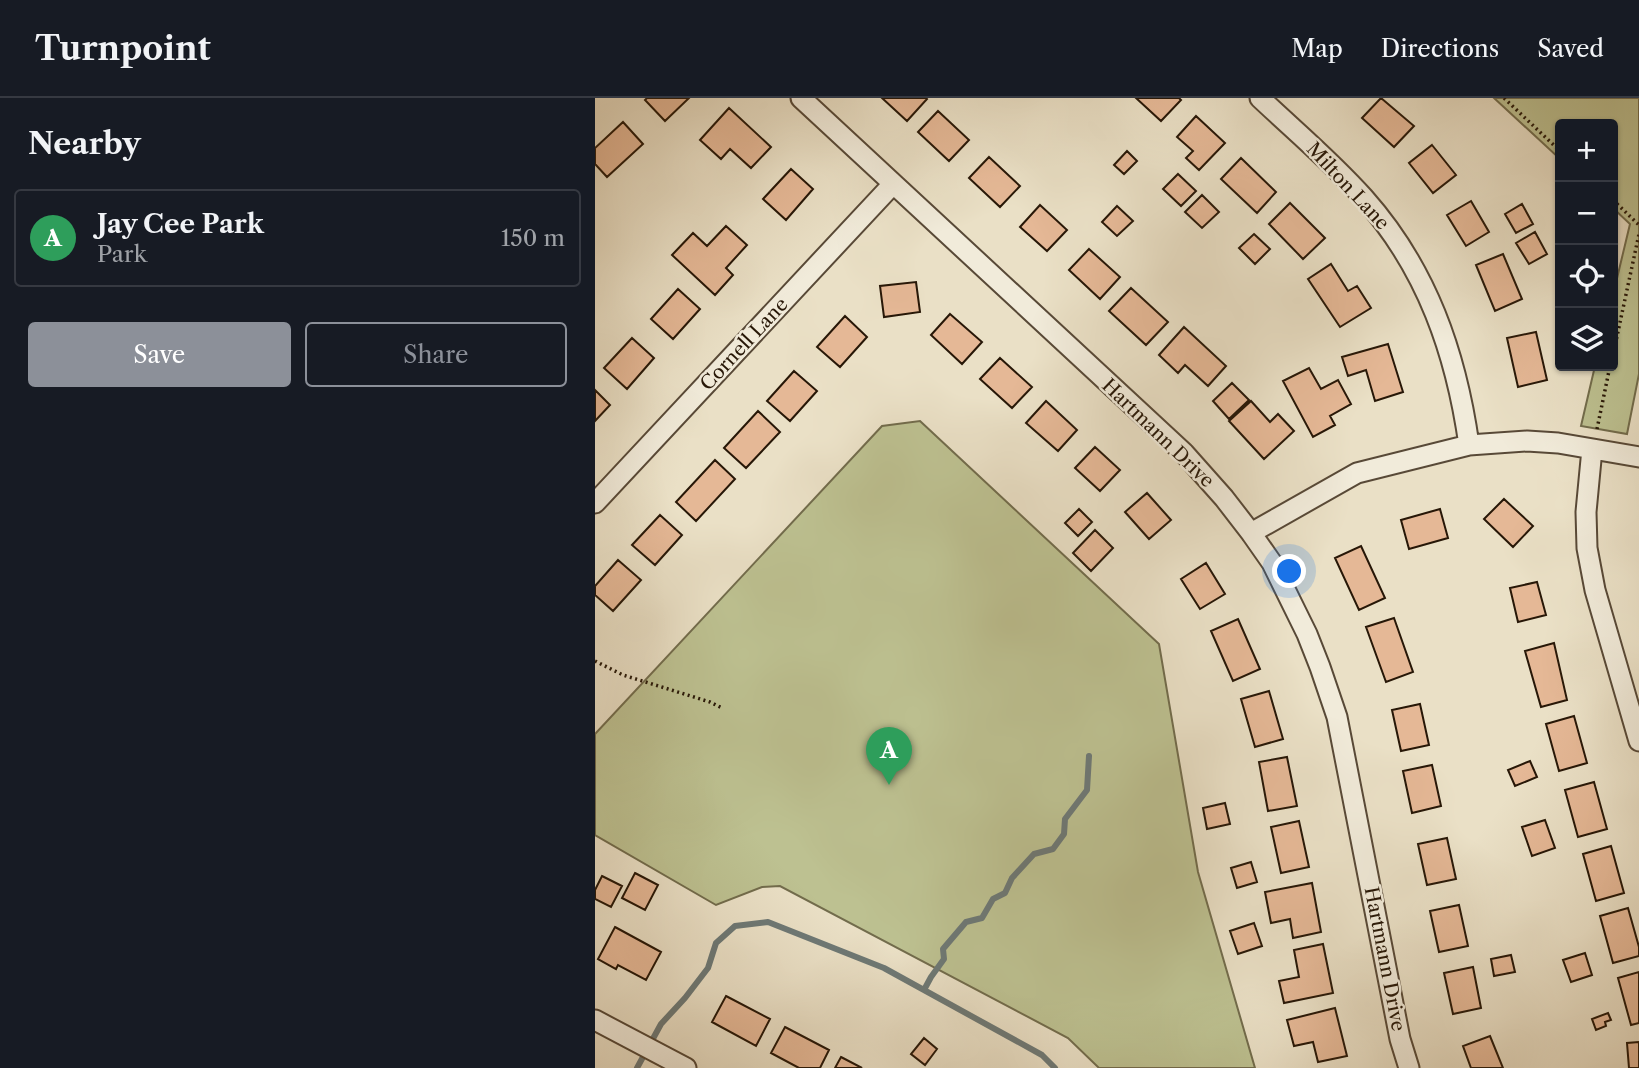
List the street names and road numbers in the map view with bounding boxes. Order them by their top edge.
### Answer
street label: Milton Lane [1302,138,1394,234]
street label: Cornell Lane [695,293,793,395]
street label: Hartmann Drive [1097,374,1219,492]
street label: Hartmann Drive [1360,885,1410,1033]

